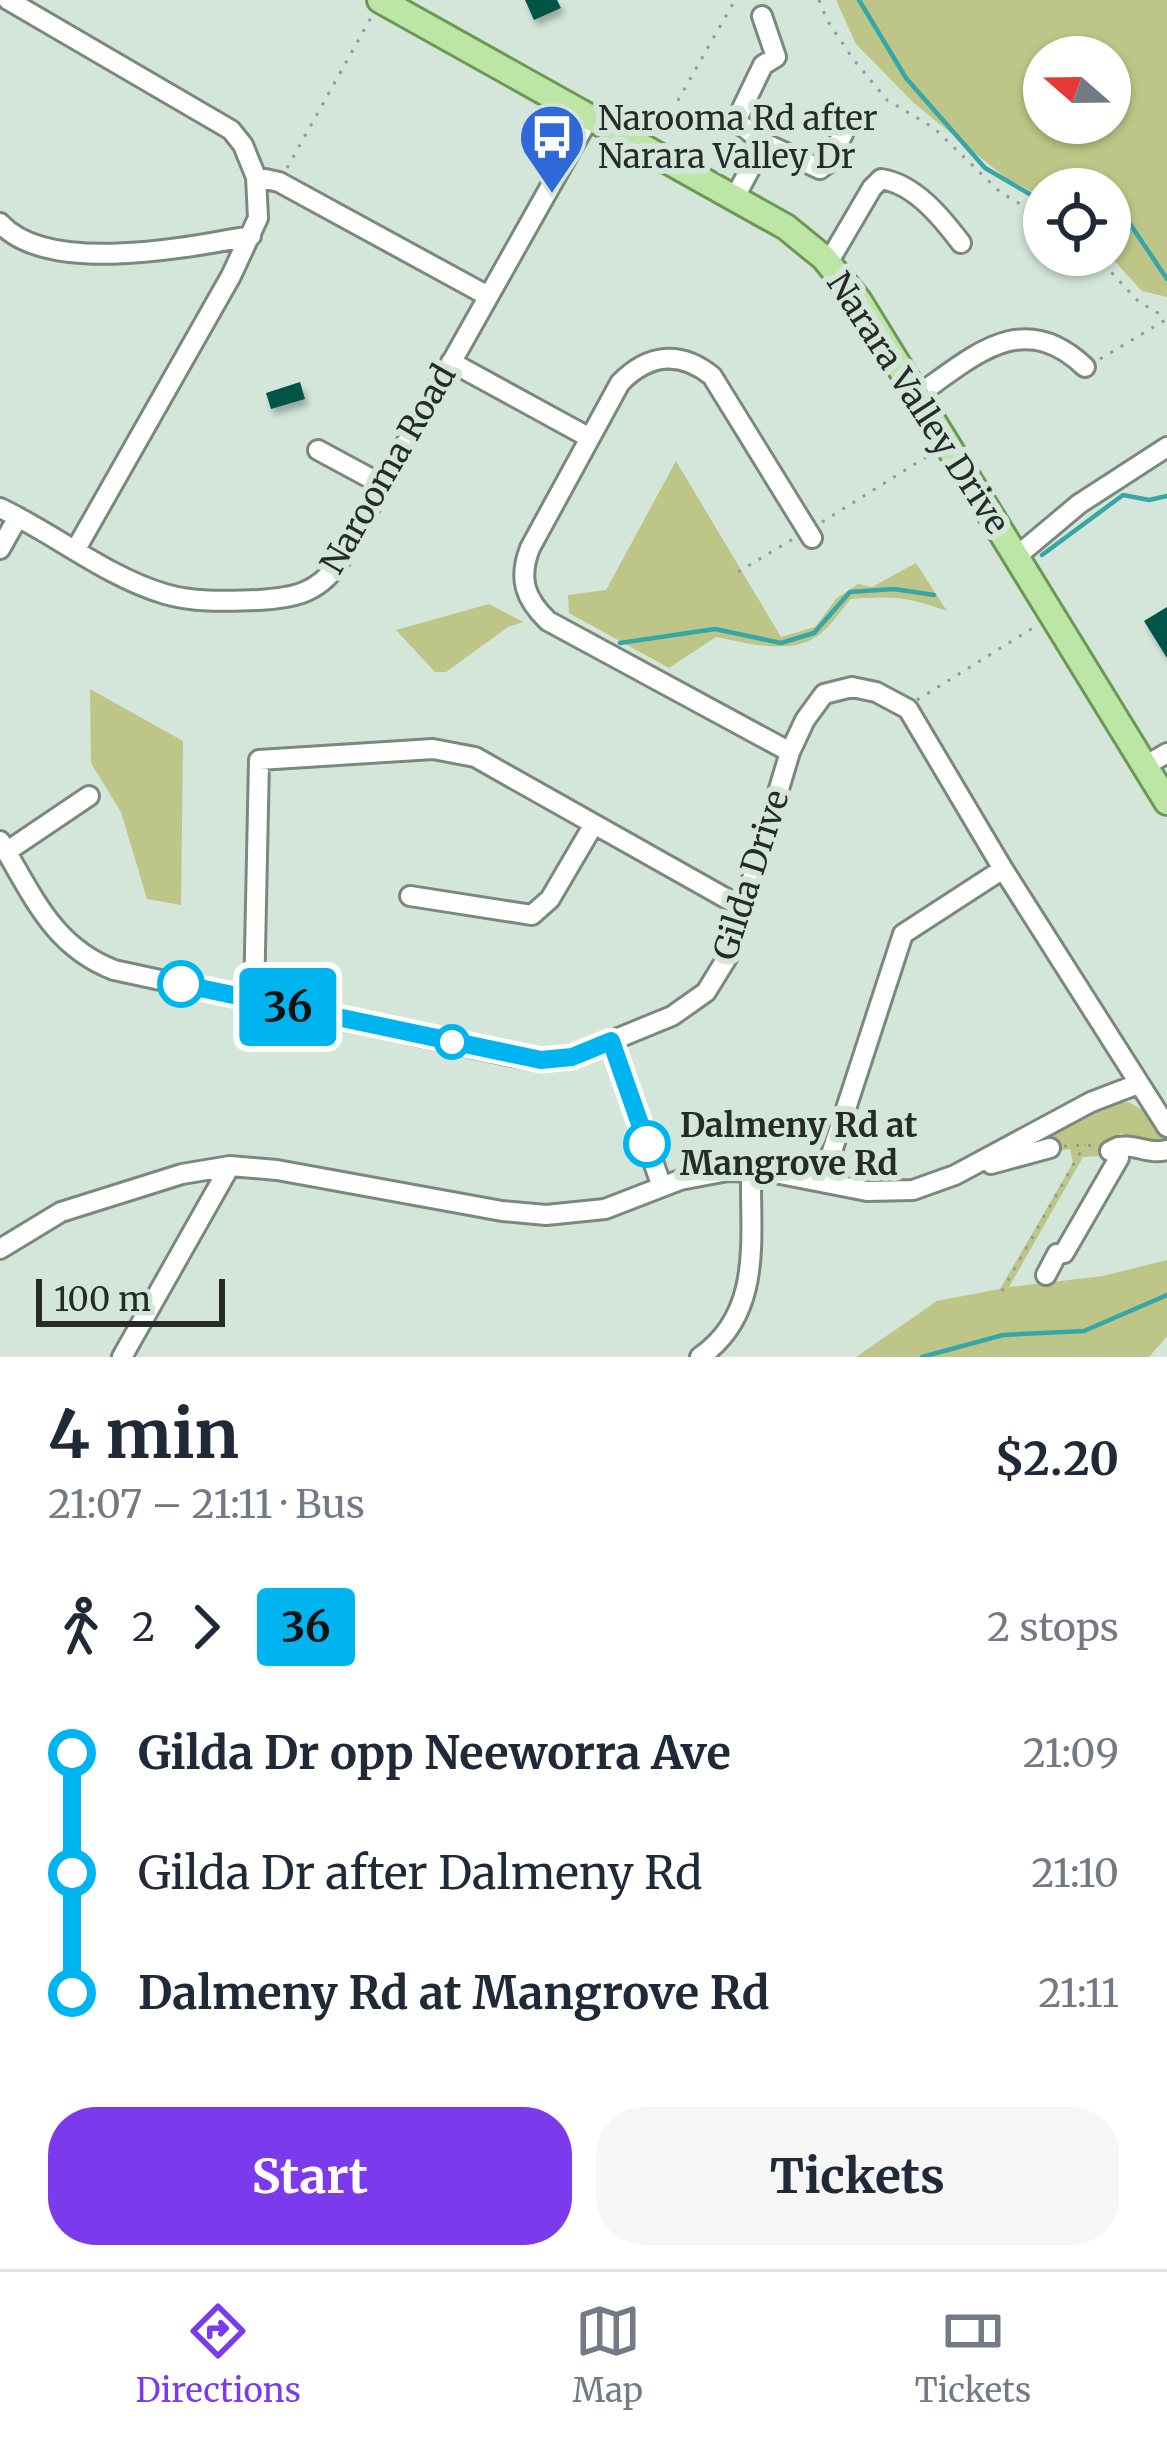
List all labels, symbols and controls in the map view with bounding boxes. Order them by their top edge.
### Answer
north arrow [1023,36,1131,144]
map controls [1023,36,1131,276]
place label: Narooma Rd after Narara Valley Dr [598,98,878,177]
bus stop icon: Narooma Rd after Narara Valley Dr [517,102,587,196]
button: locate [1023,168,1131,276]
street label: Narara Valley Drive [818,265,1018,541]
street label: Narooma Road [312,357,464,581]
street label: Gilda Drive [704,785,798,965]
unlabelled marker [159,962,203,1006]
line badge: 36 [234,968,342,1046]
text: 36 [263,981,313,1033]
unlabelled marker [436,1026,468,1058]
place label: Dalmeny Rd at Mangrove Rd [680,1105,918,1184]
marker: Dalmeny Rd at Mangrove Rd [625,1122,669,1166]
scale bar [36,1273,225,1326]
text: 100 m [54,1279,151,1320]
text: 4 min [48,1393,239,1476]
text: $2.20 [995,1431,1119,1487]
text: 21:07 – 21:11 · Bus [48,1480,365,1529]
icon: walk [48,1594,114,1660]
icon: forward [173,1594,239,1660]
text: 36 [281,1601,331,1653]
text: 2 [132,1603,155,1652]
text: 2 stops [987,1603,1119,1652]
text: Gilda Dr opp Neeworra Ave [138,1725,731,1781]
text: 21:09 [1023,1729,1119,1778]
text: Gilda Dr after Dalmeny Rd [138,1845,702,1901]
text: 21:10 [1031,1849,1119,1898]
text: Dalmeny Rd at Mangrove Rd [138,1965,770,2021]
text: 21:11 [1038,1969,1119,2018]
button: Start [48,2107,572,2245]
button: Tickets [596,2107,1119,2245]
tab: Directions [136,2298,301,2411]
tab: Map [573,2298,643,2411]
tab: Tickets [915,2298,1031,2411]

